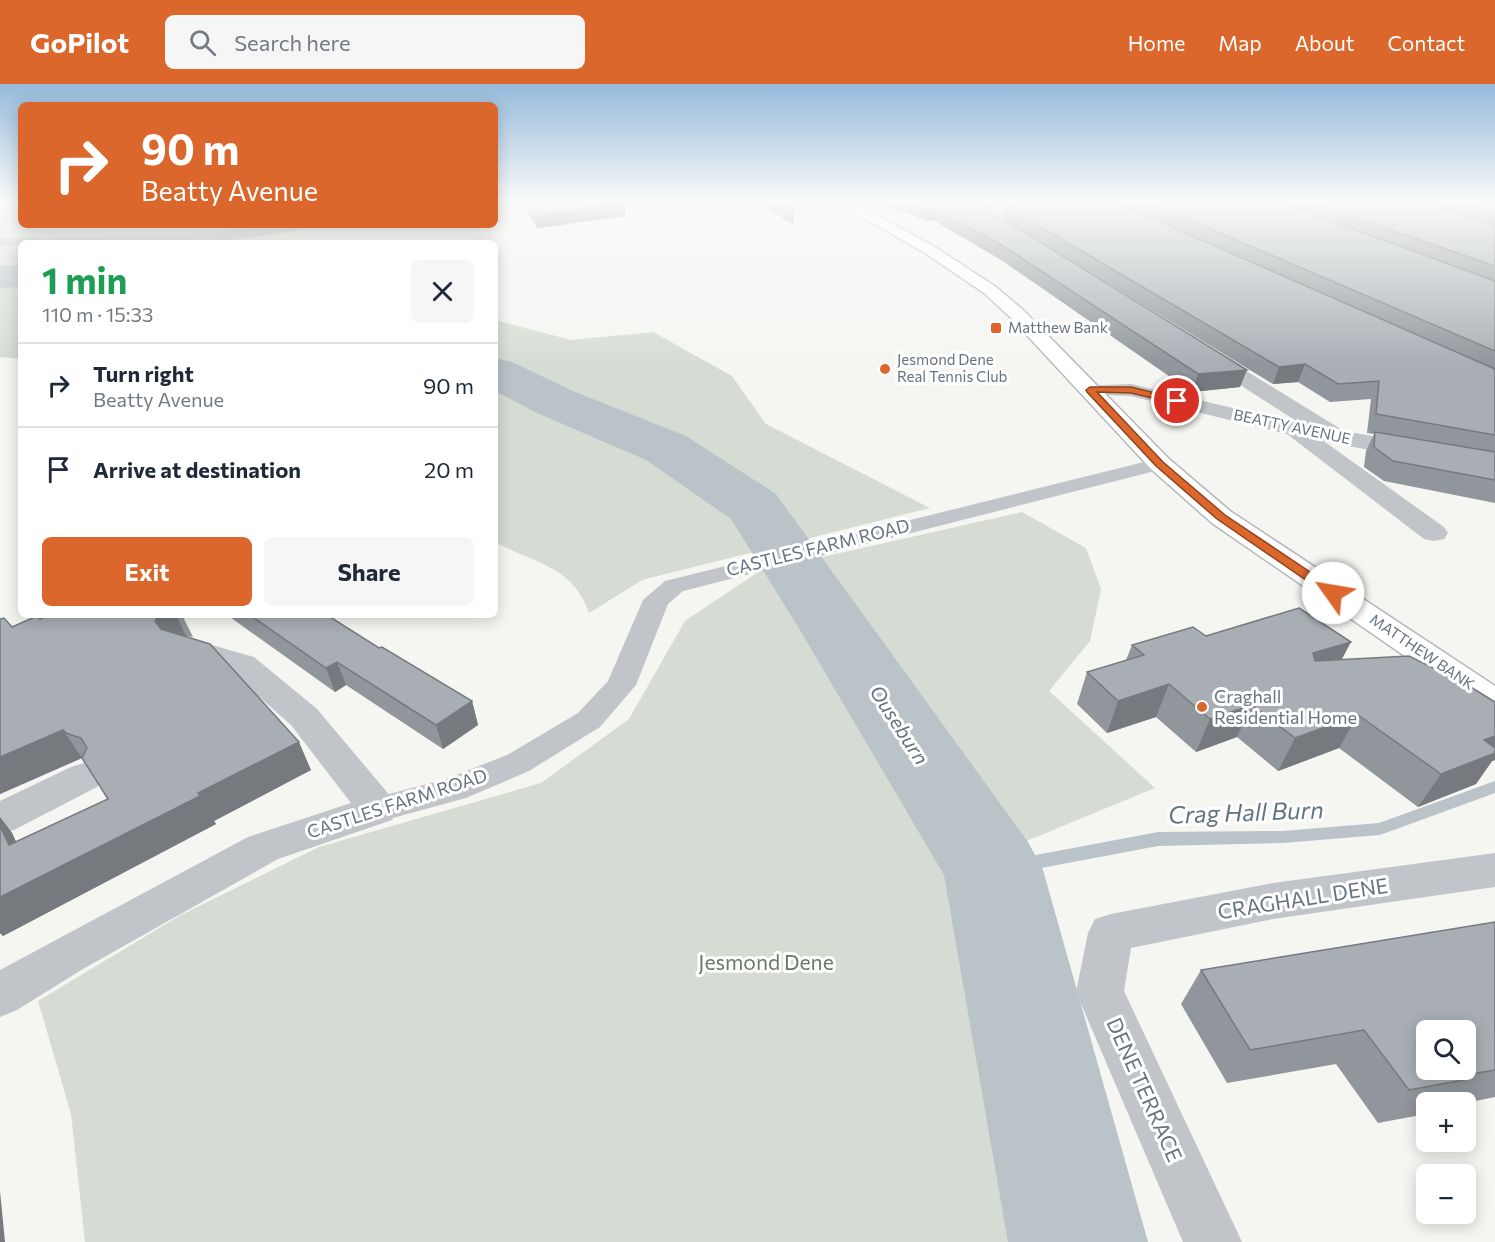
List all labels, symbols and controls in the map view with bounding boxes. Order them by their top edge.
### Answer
search box [165,15,585,69]
text: GoPilot [30,25,129,59]
icon: search [186,26,219,59]
text: Search here [234,29,351,56]
text: Home [1128,30,1185,55]
text: Map [1218,30,1262,55]
text: About [1295,30,1354,55]
text: Contact [1387,30,1465,55]
text: 90 m [141,122,240,174]
icon: right [42,126,120,204]
text: Beatty Avenue [141,174,318,207]
text: 1 min [42,257,127,301]
button: close [411,260,474,323]
text: 110 m · 15:33 [42,302,153,326]
place label: Matthew Bank [1008,318,1108,336]
marker: Matthew Bank [989,321,1003,335]
place label: Jesmond Dene Real Tennis Club [897,350,1008,385]
text: Turn right [93,360,194,387]
marker: Jesmond Dene Real Tennis Club [878,362,892,376]
icon: right [42,369,75,402]
text: 90 m [423,372,474,399]
pin [1151,375,1202,426]
icon: arrive [1160,384,1193,417]
text: Beatty Avenue [93,387,224,411]
street label: BEATTY AVENUE [1232,405,1352,447]
icon: arrive [42,453,75,486]
text: Arrive at destination [93,456,301,483]
text: 20 m [424,456,474,483]
street label: CASTLES FARM ROAD [724,514,912,580]
button: Exit [42,537,252,606]
button: Share [264,537,474,606]
position arrow [1301,561,1365,625]
street label: MATTHEW BANK [1367,610,1478,693]
water label: Ouseburn [865,680,934,769]
place label: Craghall Residential Home [1214,685,1357,728]
marker: Craghall Residential Home [1195,700,1209,714]
street label: CASTLES FARM ROAD [304,764,489,843]
water label: Crag Hall Burn [1168,794,1324,829]
street label: CRAGHALL DENE [1216,872,1390,923]
park label: Jesmond Dene [698,949,834,974]
street label: DENE TERRACE [1102,1013,1188,1165]
map controls [1416,1020,1476,1224]
button: search [1416,1020,1476,1080]
button: + [1416,1092,1476,1152]
button: − [1416,1164,1476,1224]

